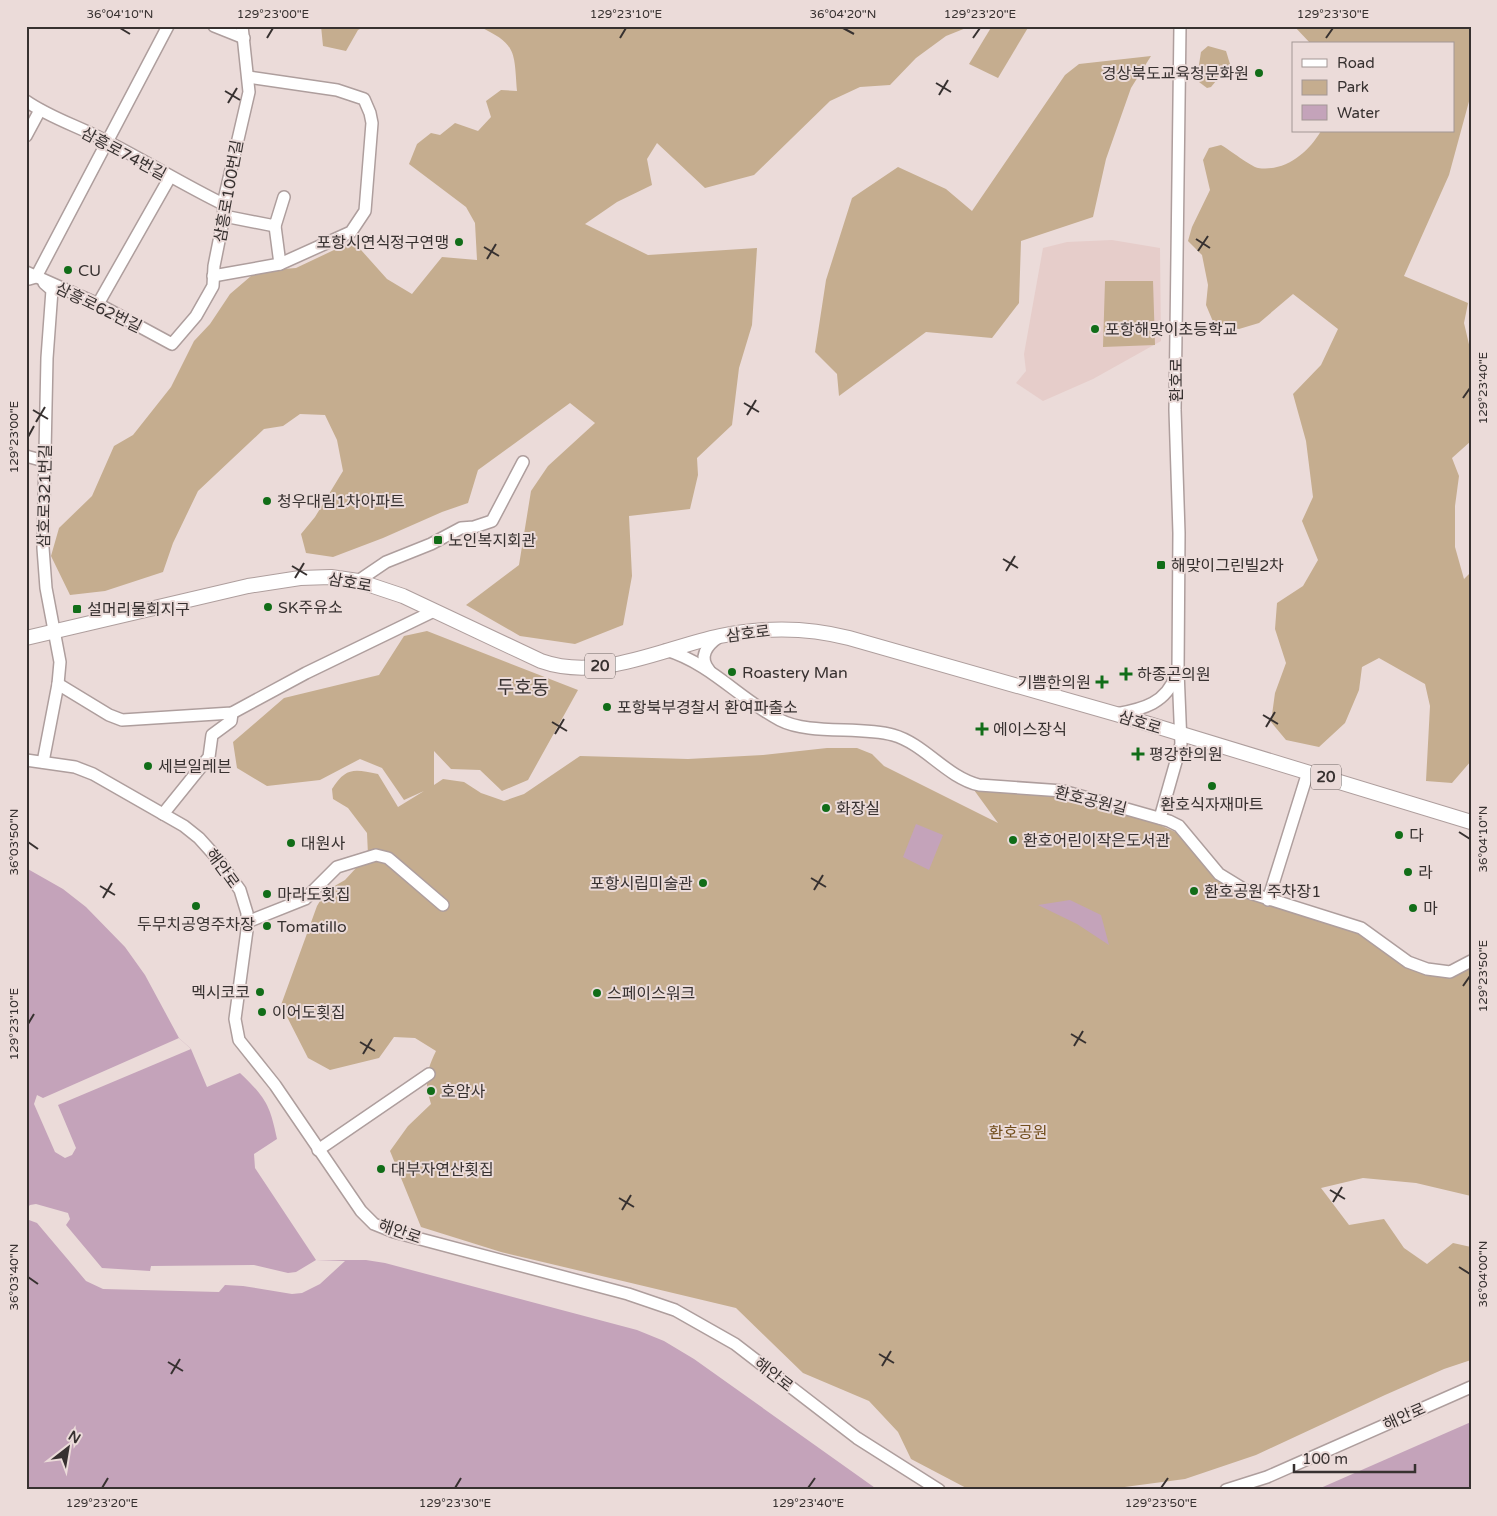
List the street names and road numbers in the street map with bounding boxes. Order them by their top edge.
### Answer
street label: 삼흥로74번길 [77,123,170,185]
street label: 삼흥로100번길 [210,138,248,244]
street label: 삼흥로62번길 [52,278,145,337]
street label: 환호로 [1167,358,1187,402]
street label: 삼호로321번길 [34,444,56,548]
street label: 삼호로 [326,569,374,597]
street label: 삼호로 [725,621,772,647]
road number: 20 [585,654,615,678]
street label: 삼호로 [1116,707,1164,739]
road number: 20 [1311,764,1341,790]
street label: 환호공원길 [1053,782,1129,820]
street label: 해안로 [201,845,243,893]
street label: 해안로 [376,1215,424,1249]
street label: 해안로 [750,1353,797,1396]
street label: 해안로 [1380,1399,1429,1435]

